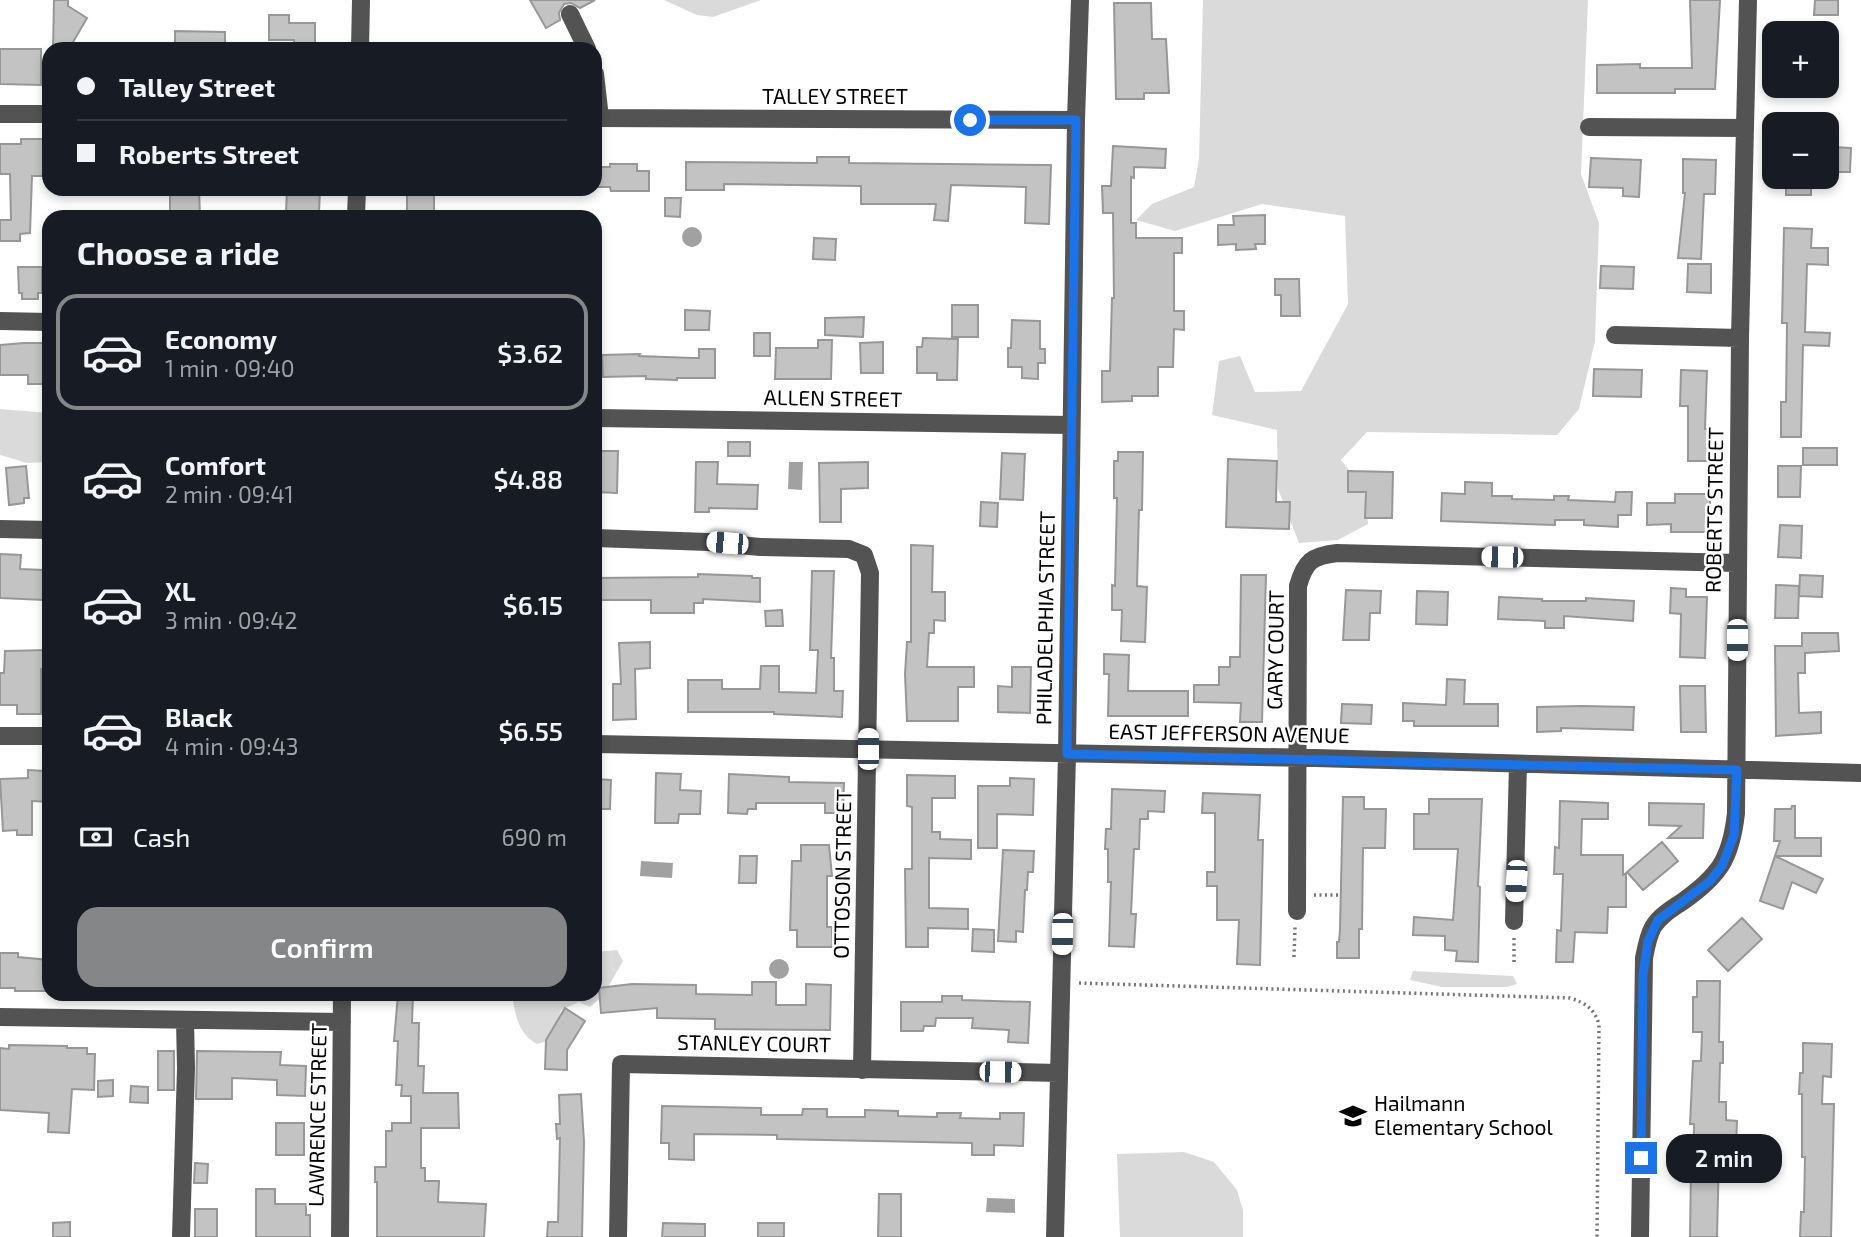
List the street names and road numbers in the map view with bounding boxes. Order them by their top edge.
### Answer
street label: TALLEY STREET [762,83,908,108]
street label: ALLEN STREET [764,384,903,411]
street label: ROBERTS STREET [1700,427,1727,593]
street label: PHILADELPHIA STREET [1030,511,1059,725]
street label: GARY COURT [1261,590,1288,710]
street label: EAST JEFFERSON AVENUE [1108,718,1350,747]
street label: OTTOSON STREET [828,789,855,959]
street label: LAWRENCE STREET [302,1023,331,1207]
street label: STANLEY COURT [677,1029,831,1056]

